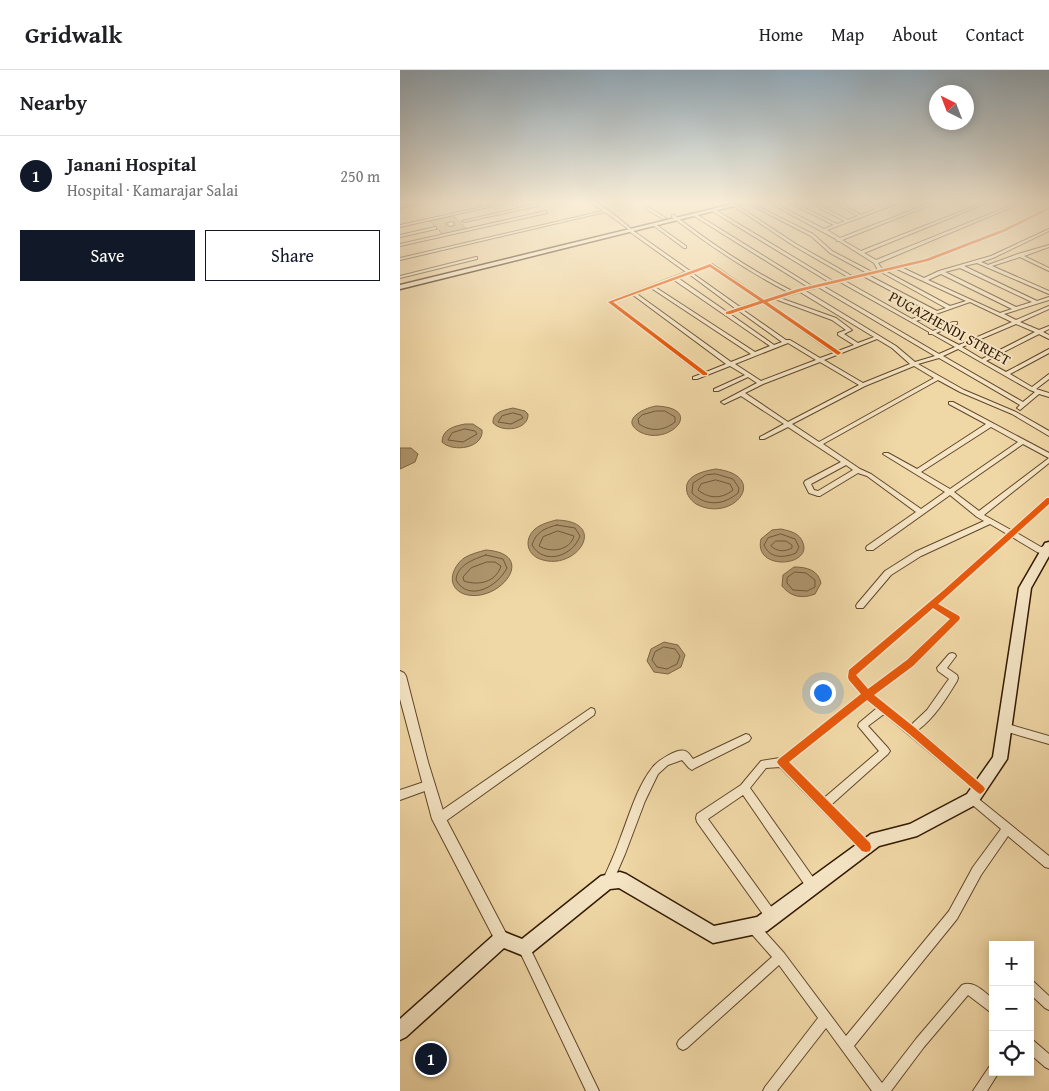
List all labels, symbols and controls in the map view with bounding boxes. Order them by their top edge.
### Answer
text: Gridwalk [25,17,122,52]
text: Home [759,21,803,48]
text: Map [831,21,864,48]
text: About [892,21,938,48]
text: Contact [966,21,1024,48]
north arrow [929,85,974,130]
text: Nearby [20,87,87,118]
text: Janani Hospital [67,150,197,178]
text: 1 [32,164,40,188]
text: 250 m [340,164,380,188]
text: Hospital · Kamarajar Salai [67,178,238,202]
button: Save [20,230,195,281]
button: Share [205,230,380,281]
street label: PUGAZHENDI STREET [885,286,1015,370]
your location [810,680,836,706]
map controls [989,941,1034,1076]
button: + [989,941,1034,986]
button: − [989,986,1034,1031]
button: locate [989,1031,1034,1076]
pin: 1 [415,1040,447,1078]

